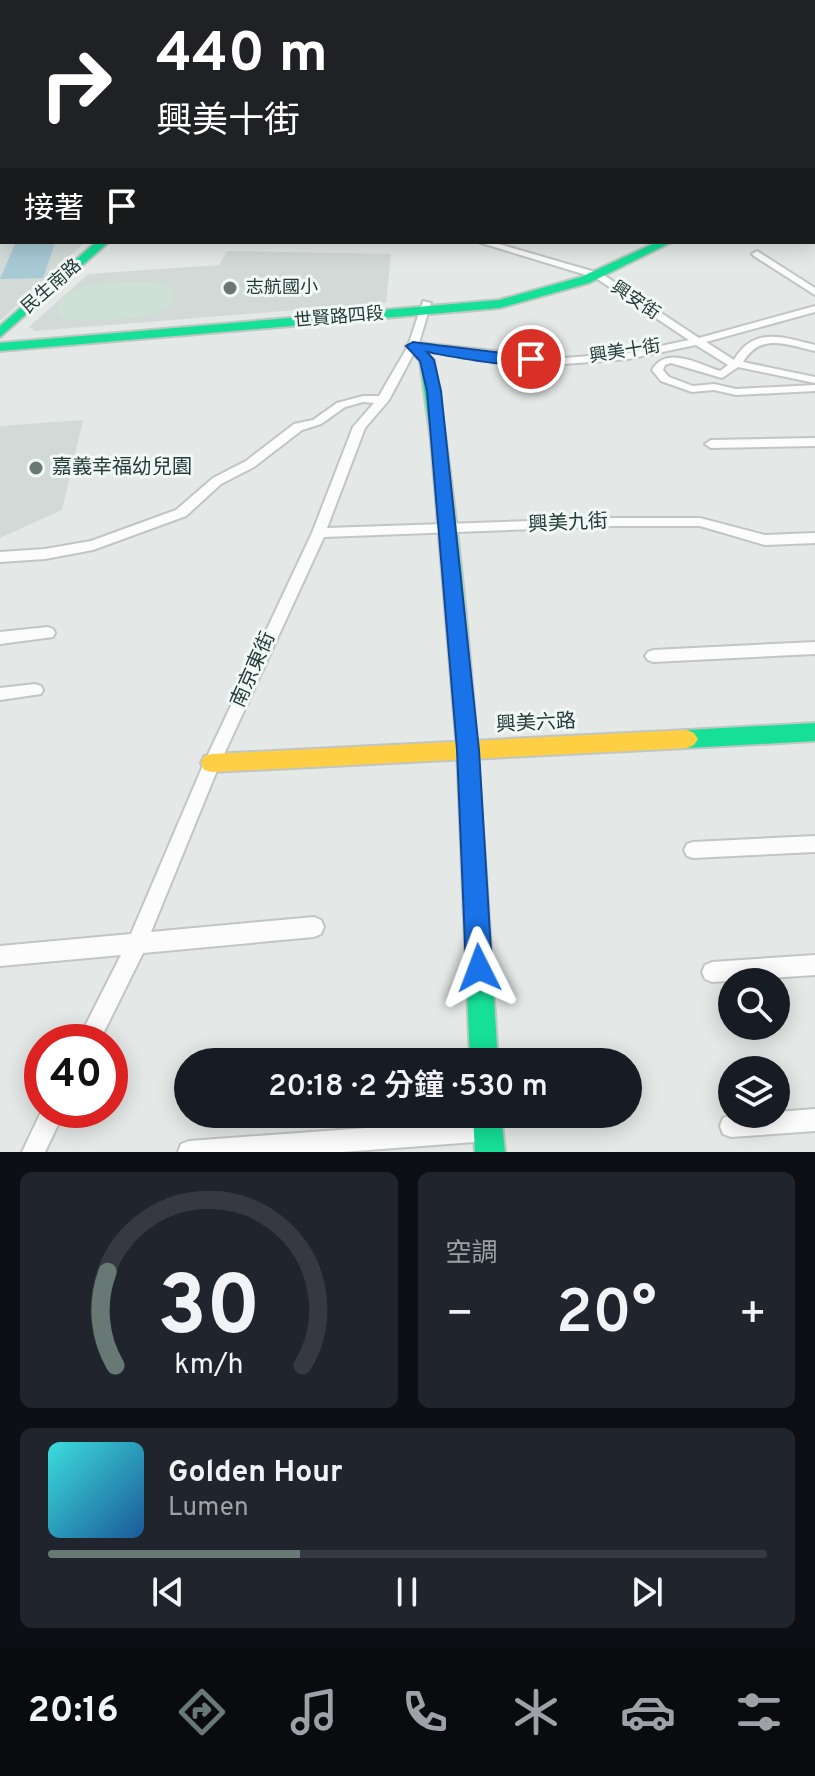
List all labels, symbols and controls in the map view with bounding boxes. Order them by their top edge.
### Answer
text: 440 m [156,21,328,91]
icon: right [24,32,128,136]
text: 興美十街 [156,100,300,146]
icon: arrive [100,184,144,228]
text: 接著 [24,192,84,229]
street label: 民生南路 [17,255,87,319]
street label: 興安街 [606,276,664,326]
place label: 志航國小 [246,277,318,300]
marker: 志航國小 [221,279,239,297]
street label: 世賢路四段 [293,303,385,333]
pin [497,325,565,393]
street label: 興美十街 [588,335,662,369]
icon: arrive [509,337,553,381]
place label: 嘉義幸福幼兒園 [52,455,192,481]
marker: 嘉義幸福幼兒園 [27,459,45,477]
street label: 興美九街 [527,509,609,539]
street label: 南京東街 [226,628,282,712]
street label: 興美六路 [495,709,577,739]
position arrow [437,926,521,1010]
map controls [718,968,790,1128]
button: search [718,968,790,1040]
speed limit sign: 40 [24,1024,128,1128]
button: layers [718,1056,790,1128]
text: 20:18 · 2 分鐘 · 530 m [268,1069,548,1106]
text: 空調 [446,1238,498,1271]
text: 30 [157,1259,260,1364]
text: 20° [556,1278,657,1354]
text: − [446,1288,474,1344]
text: + [739,1288,767,1344]
text: km/h [174,1348,243,1384]
text: Golden Hour [168,1455,342,1492]
text: Lumen [168,1492,249,1525]
icon: previous [146,1570,190,1614]
icon: pause [385,1570,429,1614]
icon: next [625,1570,669,1614]
icon: directions [174,1684,230,1740]
icon: music [286,1684,342,1740]
icon: phone [397,1684,453,1740]
icon: climate [508,1684,564,1740]
icon: car [620,1684,676,1740]
icon: filters [731,1684,787,1740]
text: 20:16 [28,1689,119,1735]

